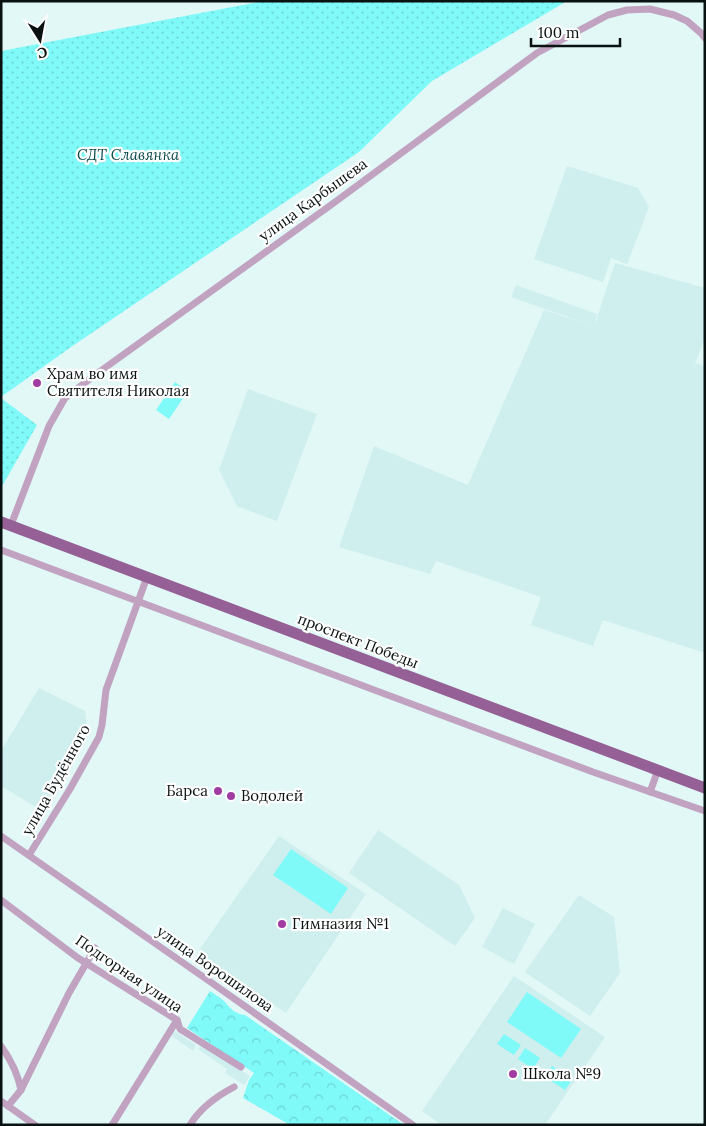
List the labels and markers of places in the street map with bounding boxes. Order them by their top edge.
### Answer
place label: Храм во имя Святителя Николая [47,364,189,400]
marker: Храм во имя Святителя Николая [31,377,43,389]
place label: Барса [166,781,208,800]
marker: Барса [212,785,224,797]
place label: Водолей [241,786,303,805]
marker: Водолей [225,790,237,802]
place label: Гимназия №1 [292,914,389,933]
marker: Гимназия №1 [276,918,288,930]
place label: Школа №9 [523,1064,601,1083]
marker: Школа №9 [507,1068,519,1080]

